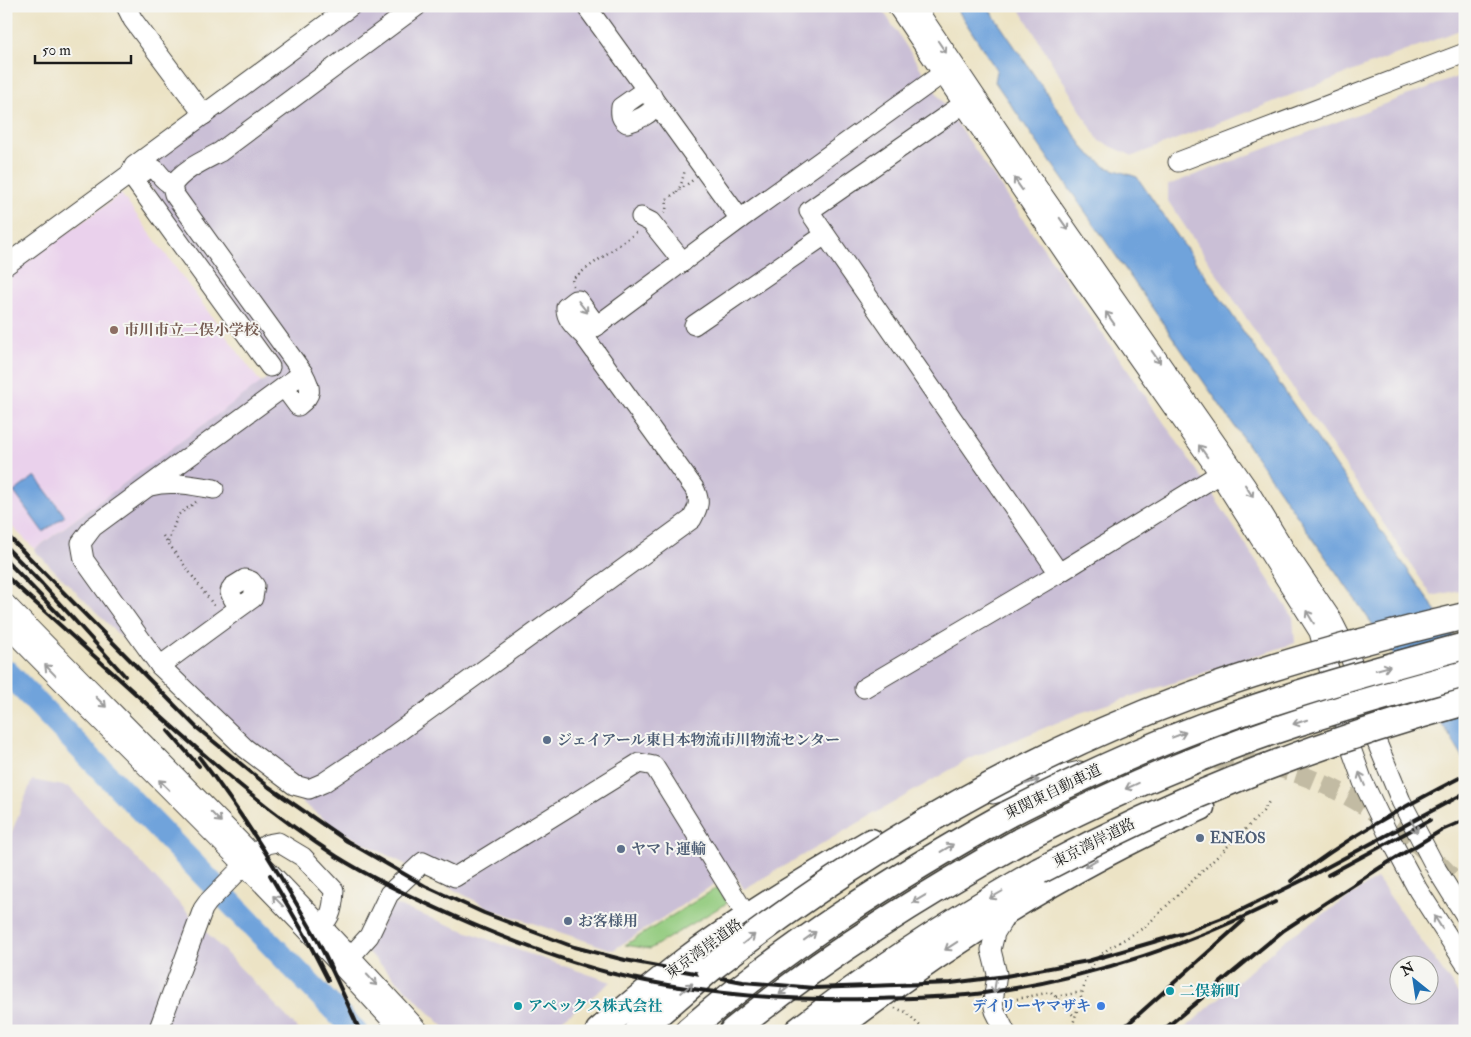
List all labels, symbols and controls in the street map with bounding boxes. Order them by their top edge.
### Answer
scale bar [35,32,131,64]
one-way arrow [936,40,947,54]
text: 50 m [42,41,71,60]
one-way arrow [1013,177,1023,191]
one-way arrow [1059,217,1069,231]
one-way arrow [578,300,588,314]
one-way arrow [1105,311,1115,325]
place label: 市川市立二俣小学校 [124,321,259,340]
marker: 市川市立二俣小学校 [108,324,120,336]
one-way arrow [1151,350,1161,364]
one-way arrow [1198,444,1208,458]
one-way arrow [1243,484,1254,498]
one-way arrow [1305,611,1315,625]
one-way arrow [1375,662,1391,672]
one-way arrow [44,664,56,676]
one-way arrow [95,696,107,708]
one-way arrow [1293,718,1309,727]
one-way arrow [1171,730,1186,740]
place label: ジェイアール東日本物流市川物流センター [557,731,840,750]
marker: ジェイアール東日本物流市川物流センター [541,734,553,746]
street label: 東関東自動車道 [1002,760,1104,824]
one-way arrow [1357,772,1366,787]
one-way arrow [1023,777,1039,787]
one-way arrow [158,779,171,791]
one-way arrow [1125,782,1140,792]
one-way arrow [210,811,222,824]
street label: 東京湾岸道路 [1050,814,1138,872]
one-way arrow [1410,818,1419,833]
place label: ENEOS [1210,829,1266,848]
marker: ENEOS [1194,832,1206,844]
place label: ヤマト運輸 [631,840,706,859]
marker: ヤマト運輸 [615,843,627,855]
one-way arrow [940,843,954,853]
one-way arrow [1084,858,1098,868]
one-way arrow [989,890,1004,900]
one-way arrow [912,894,926,904]
one-way arrow [272,895,284,908]
place label: お客様用 [578,912,638,931]
marker: お客様用 [562,915,574,927]
street label: 東京湾岸道路 [662,915,746,983]
one-way arrow [1433,916,1443,930]
one-way arrow [803,931,817,941]
one-way arrow [742,934,756,944]
one-way arrow [945,942,959,952]
north arrow [1388,954,1438,1004]
text: N [1397,958,1418,980]
one-way arrow [366,973,378,986]
one-way arrow [990,978,1000,994]
place label: 二俣新町 [1180,982,1240,1001]
one-way arrow [681,983,694,994]
one-way arrow [779,985,792,996]
marker: 二俣新町 [1164,985,1176,997]
place label: アペックス株式会社 [528,997,662,1016]
place label: デイリーヤマザキ [972,997,1091,1016]
marker: アペックス株式会社 [512,1000,524,1012]
marker: デイリーヤマザキ [1095,1000,1107,1012]

